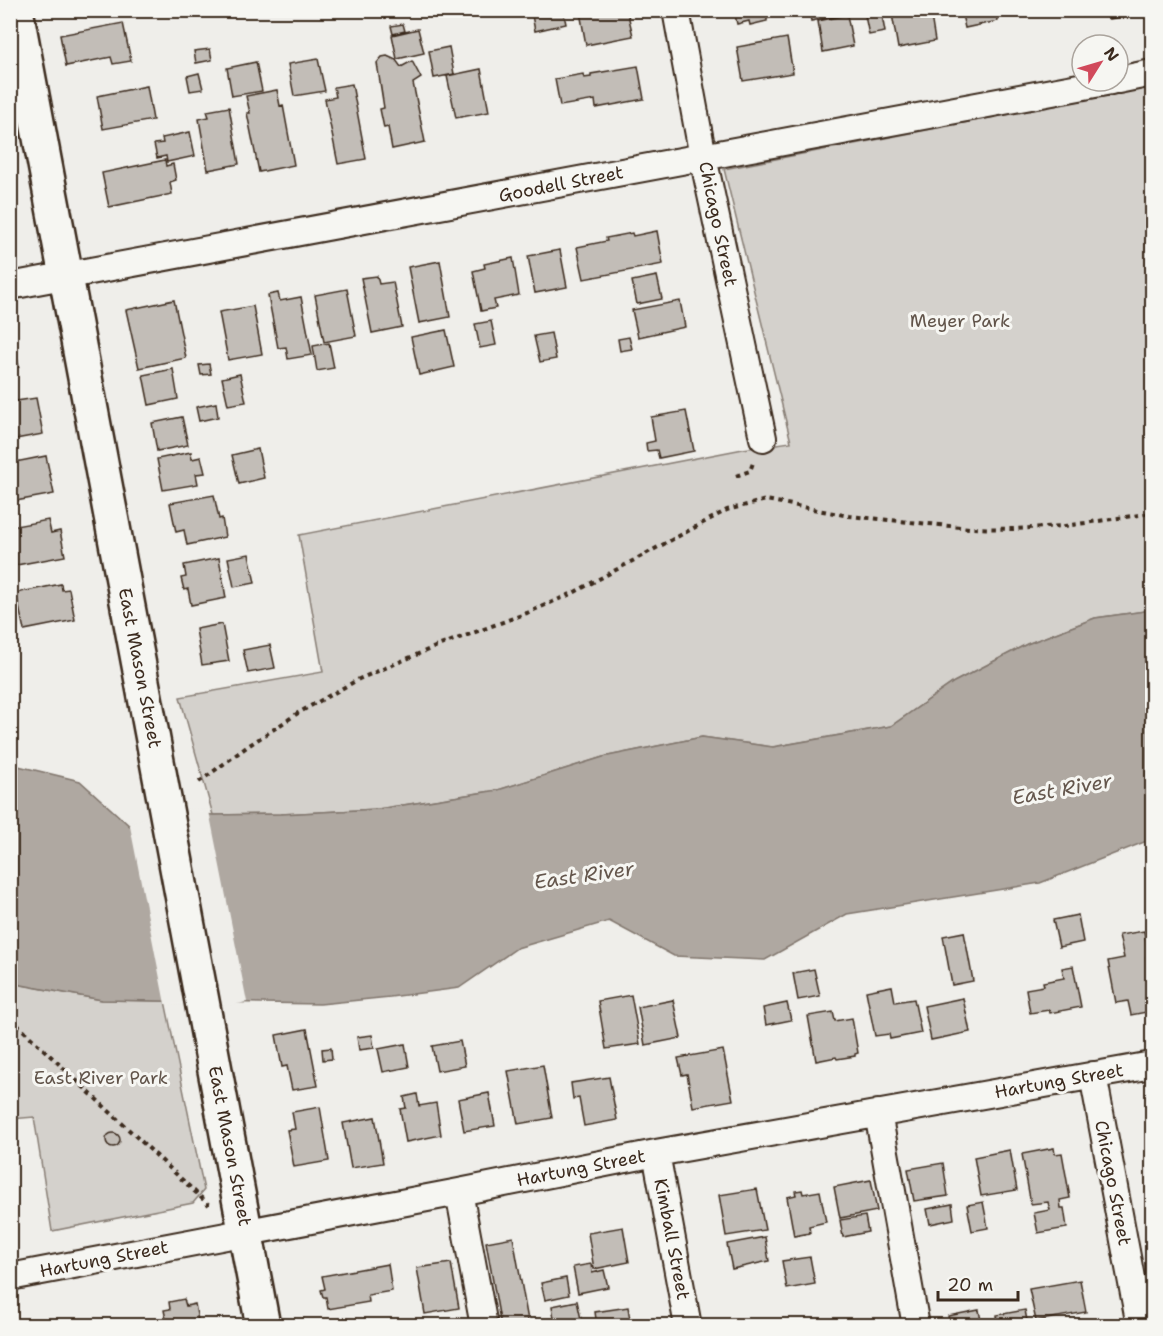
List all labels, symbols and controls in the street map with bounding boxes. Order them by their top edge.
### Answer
north arrow [1070,33,1130,93]
text: N [1099,43,1124,66]
street label: Chicago Street [693,159,743,289]
street label: Goodell Street [497,160,626,208]
park label: Meyer Park [910,309,1010,333]
street label: East Mason Street [113,586,167,750]
water label: East River [1010,767,1114,811]
water label: East River [532,855,636,895]
street label: Hartung Street [993,1058,1125,1104]
street label: East Mason Street [203,1064,257,1228]
park label: East River Park [34,1066,168,1090]
street label: Chicago Street [1089,1118,1137,1248]
street label: Hartung Street [515,1144,647,1192]
street label: Kimball Street [648,1176,696,1302]
street label: Hartung Street [38,1235,170,1283]
scale bar [938,1264,1018,1302]
text: 20 m [947,1273,993,1297]

